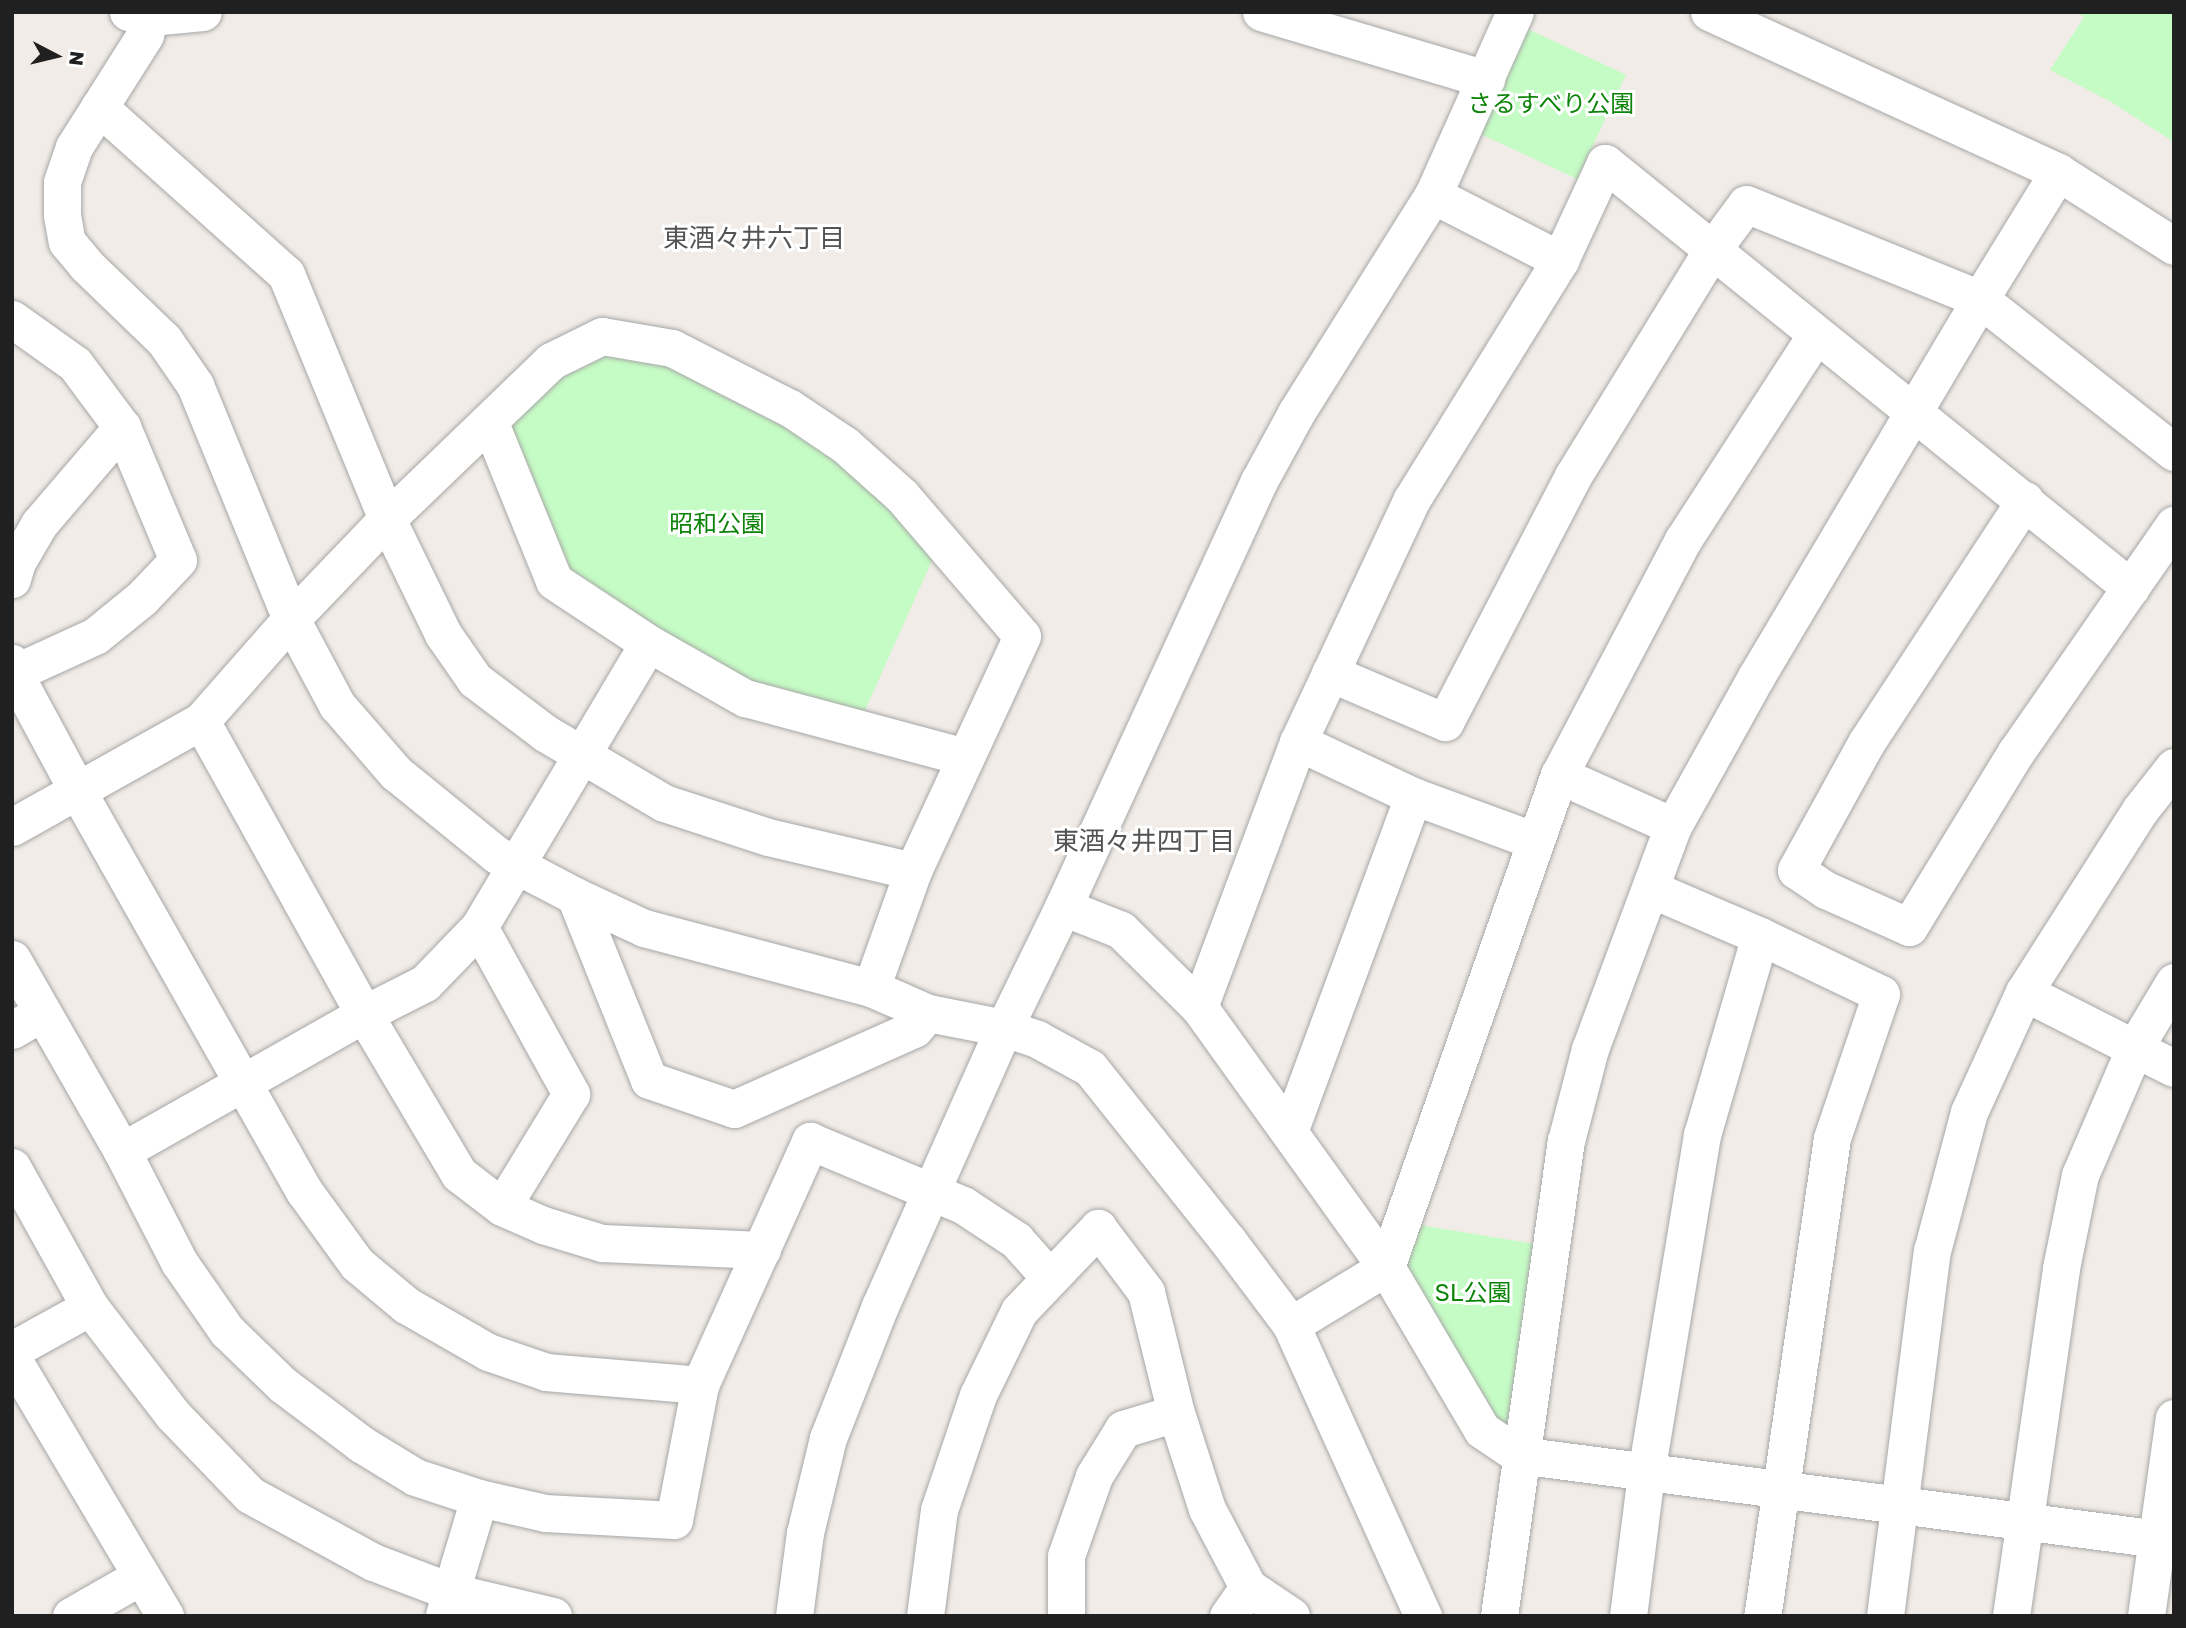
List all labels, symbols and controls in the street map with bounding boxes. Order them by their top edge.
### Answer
north arrow [21,21,91,91]
text: N [65,50,90,67]
park label: さるすべり公園 [1467,89,1635,117]
district label: 東酒々井六丁目 [663,222,845,254]
park label: 昭和公園 [669,509,765,537]
district label: 東酒々井四丁目 [1053,825,1235,857]
park label: SL公園 [1434,1278,1512,1306]

